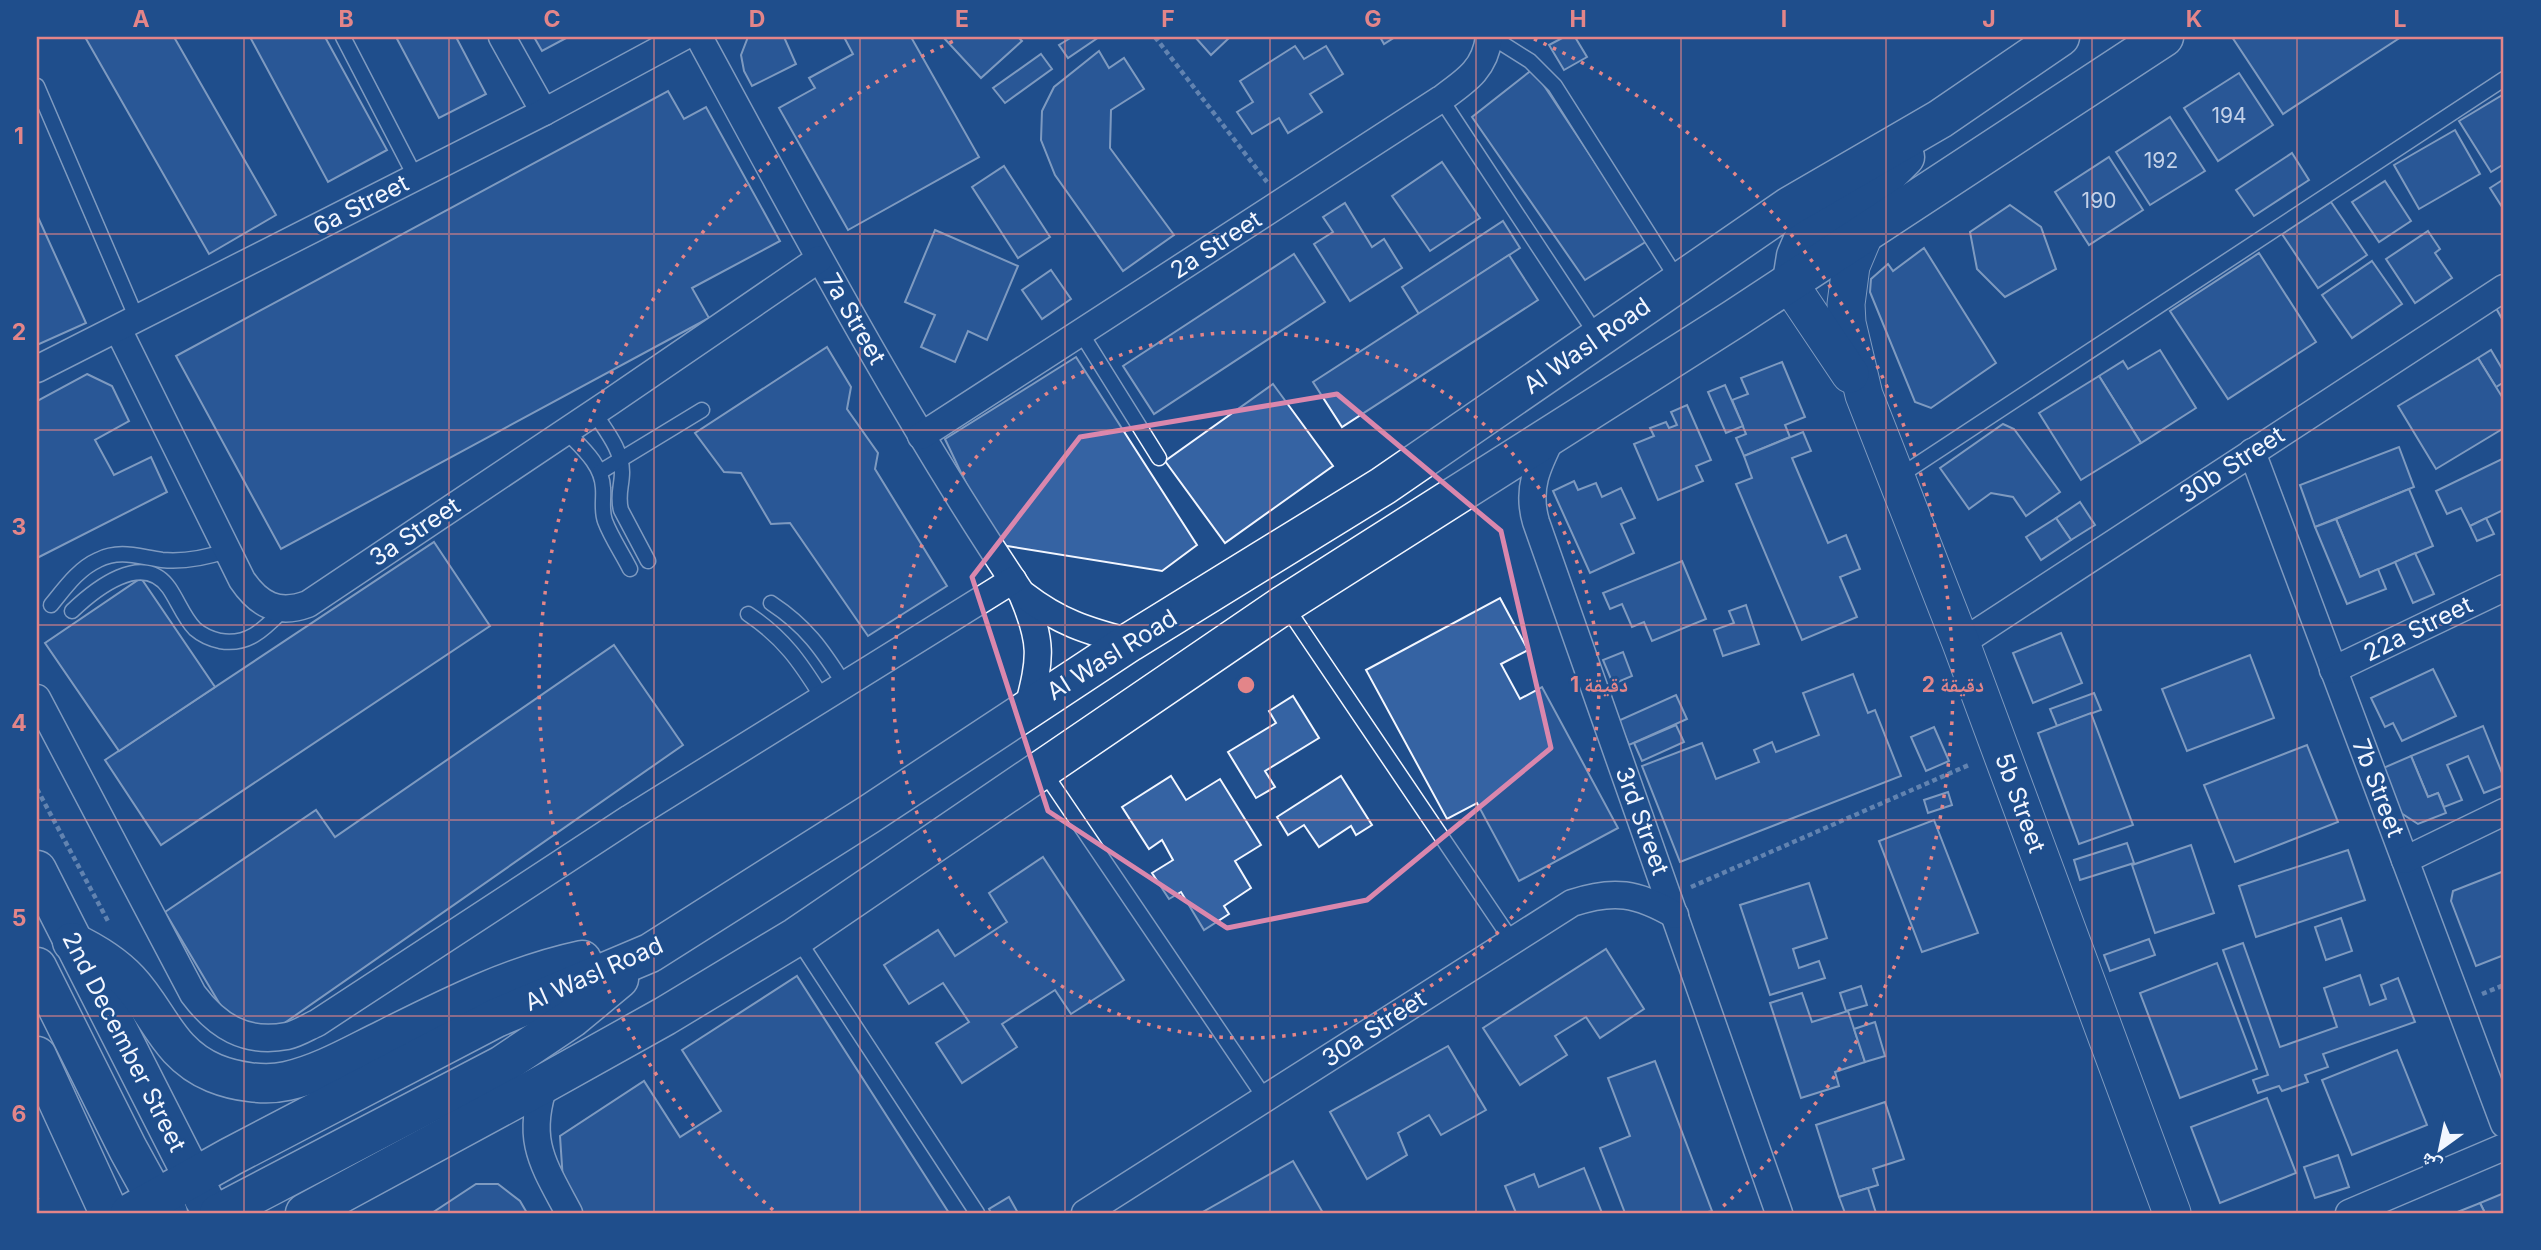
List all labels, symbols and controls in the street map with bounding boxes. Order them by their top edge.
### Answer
text: A [132,5,150,33]
text: B [338,5,354,33]
text: C [543,5,561,33]
text: D [749,5,765,33]
text: E [955,5,969,33]
text: F [1161,5,1175,33]
text: G [1364,5,1382,33]
text: H [1569,5,1587,33]
text: I [1781,5,1787,33]
text: J [1982,5,1996,33]
text: K [2186,5,2202,33]
text: L [2393,5,2407,33]
house number: 194 [2211,103,2247,128]
text: 1 [14,122,24,150]
house number: 192 [2144,148,2178,173]
street label: 6a Street [308,168,413,241]
house number: 190 [2082,188,2116,213]
street label: 2a Street [1165,204,1267,285]
street label: 7a Street [817,268,892,370]
street label: Al Wasl Road [1518,291,1656,400]
text: 2 [12,318,26,346]
street label: 30b Street [2174,420,2290,509]
street label: 3a Street [364,491,466,572]
text: 3 [12,513,26,541]
street label: 22a Street [2359,590,2477,667]
street label: Al Wasl Road [1041,603,1182,706]
text: 1 دقيقة [1570,672,1628,697]
text: 2 دقيقة [1922,672,1984,697]
centre of rings [1234,673,1258,697]
text: 4 [11,709,27,737]
street label: 7b Street [2347,735,2410,841]
street label: 5b Street [1989,749,2052,857]
street label: 3rd Street [1610,763,1675,879]
text: 5 [12,904,26,932]
street label: 2nd December Street [56,927,192,1157]
street label: Al Wasl Road [520,930,667,1017]
street label: 30a Street [1316,984,1431,1073]
text: 6 [12,1100,26,1128]
north arrow [2404,1114,2474,1184]
text: ش [2416,1148,2446,1178]

